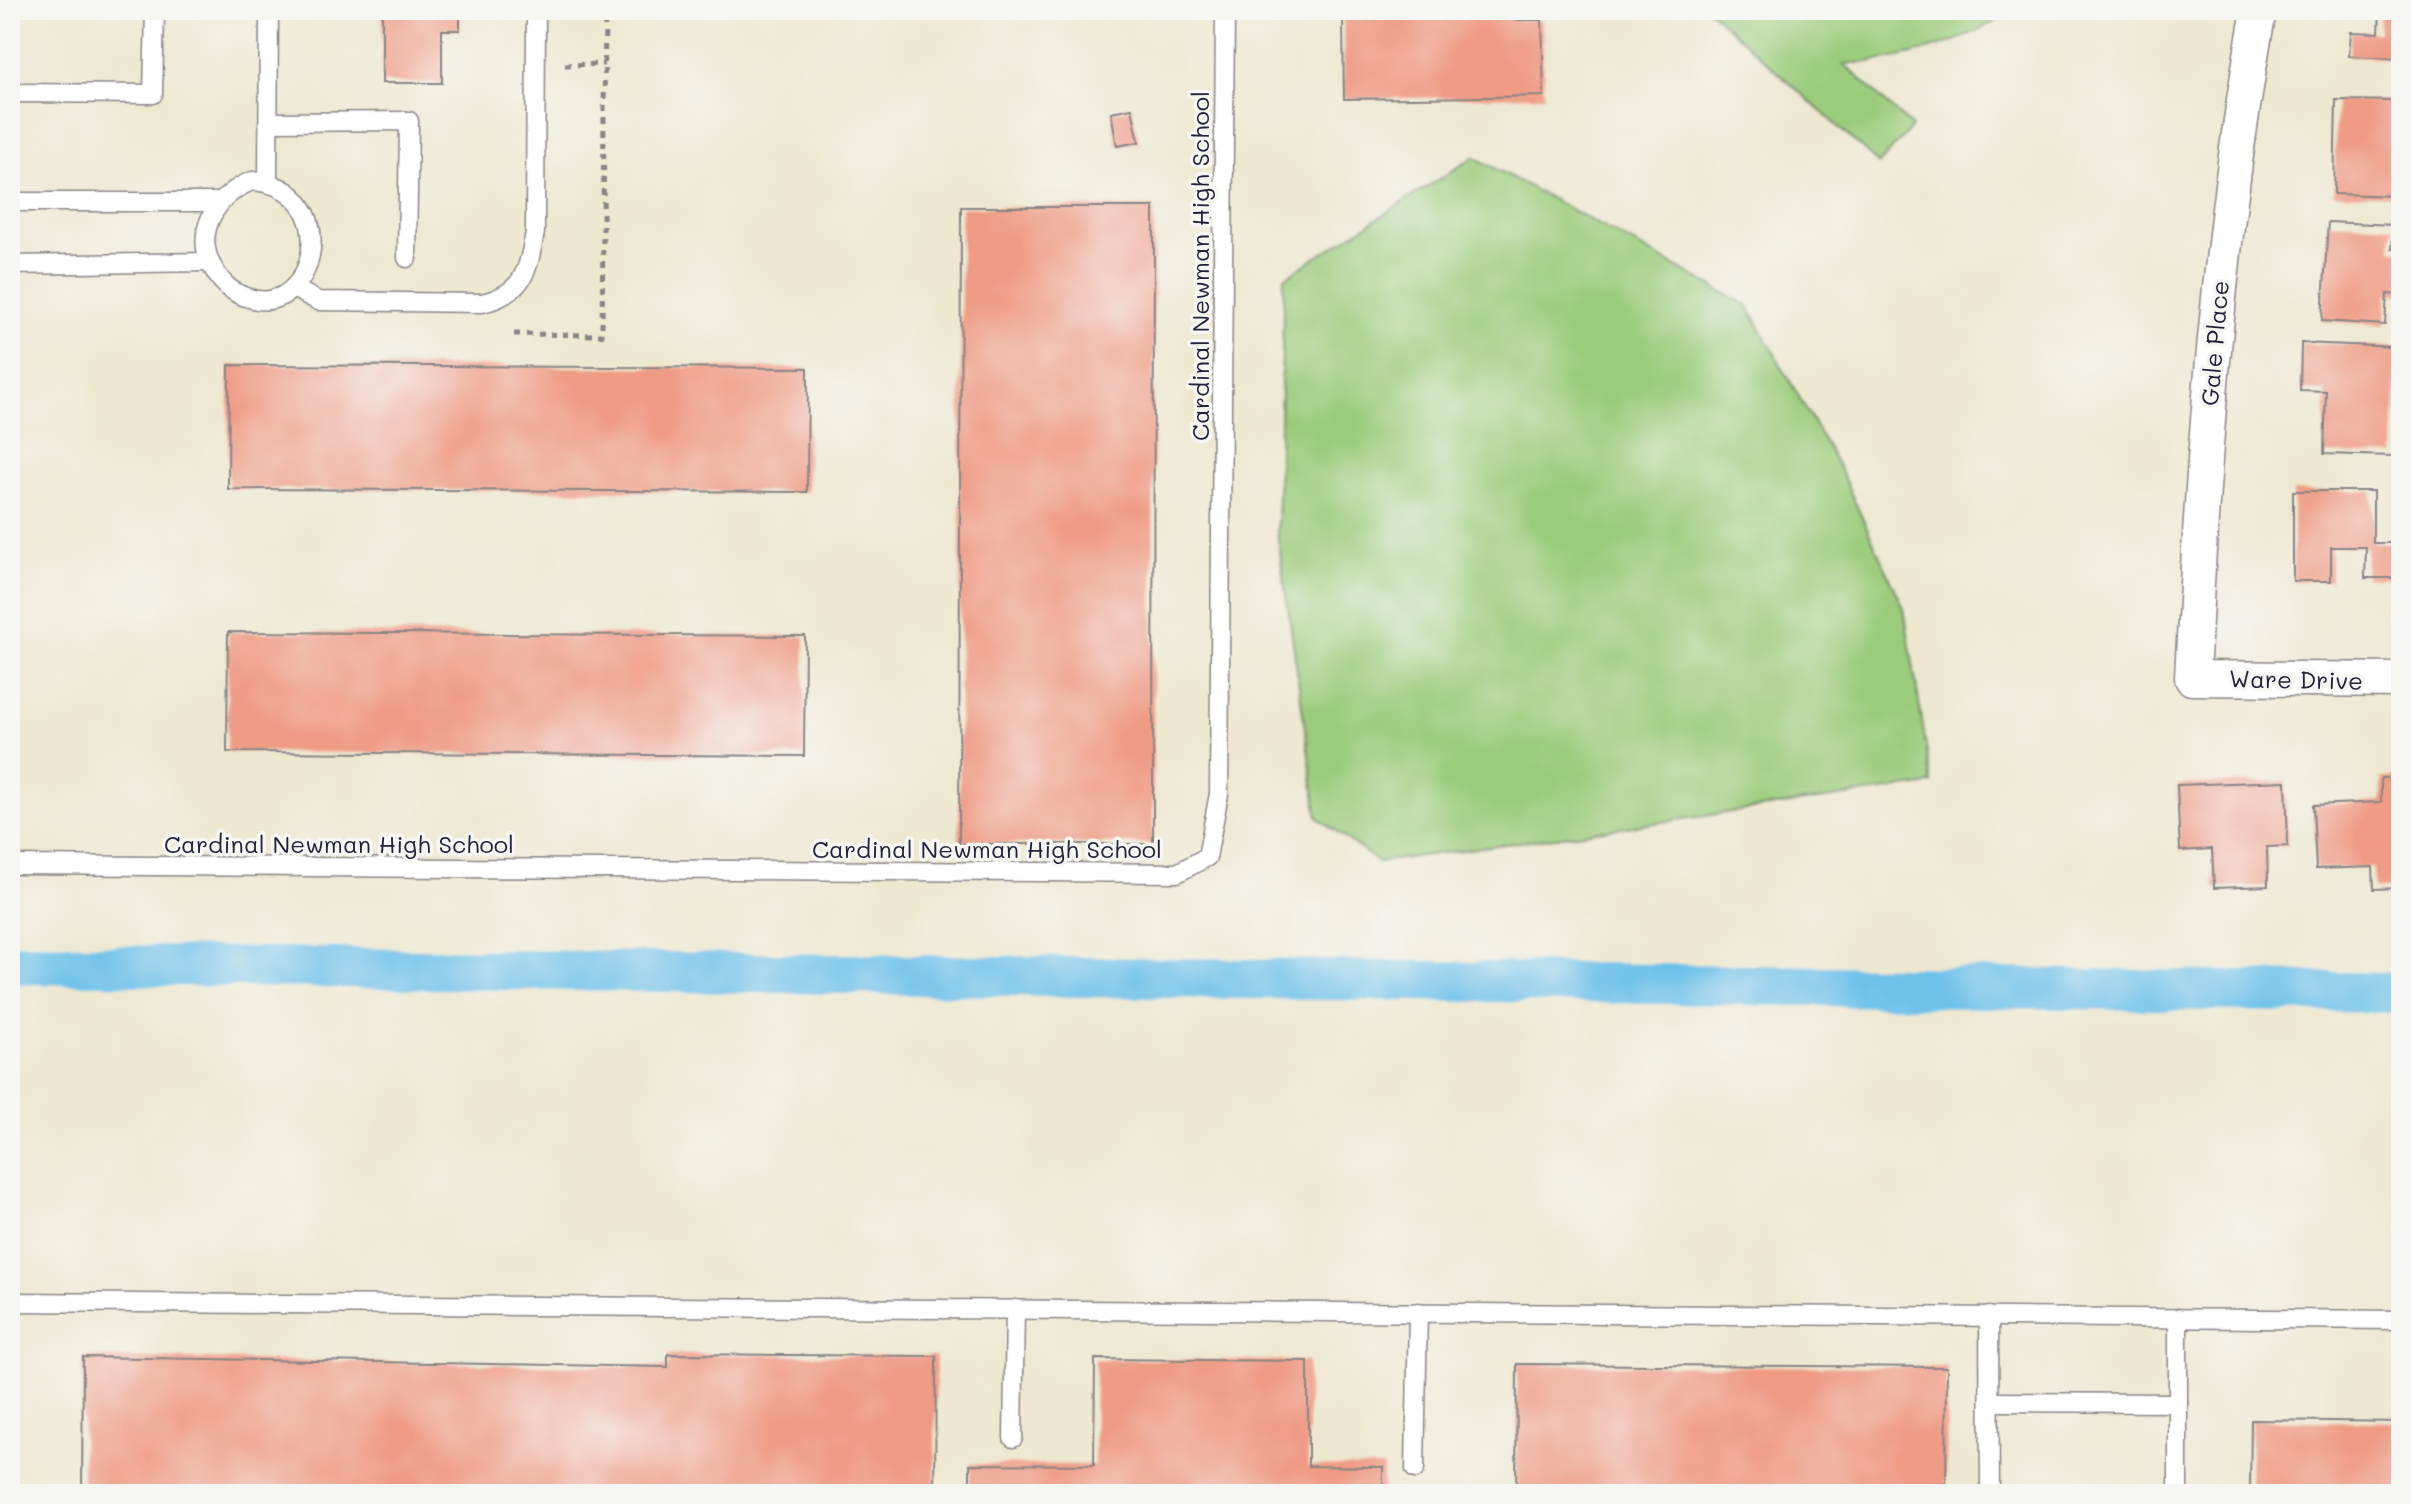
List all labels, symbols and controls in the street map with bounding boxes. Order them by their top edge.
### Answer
street label: Cardinal Newman High School [1184,91,1215,441]
street label: Gale Place [2193,279,2235,407]
street label: Ware Drive [2229,662,2363,696]
street label: Cardinal Newman High School [164,828,514,859]
street label: Cardinal Newman High School [812,833,1162,864]

